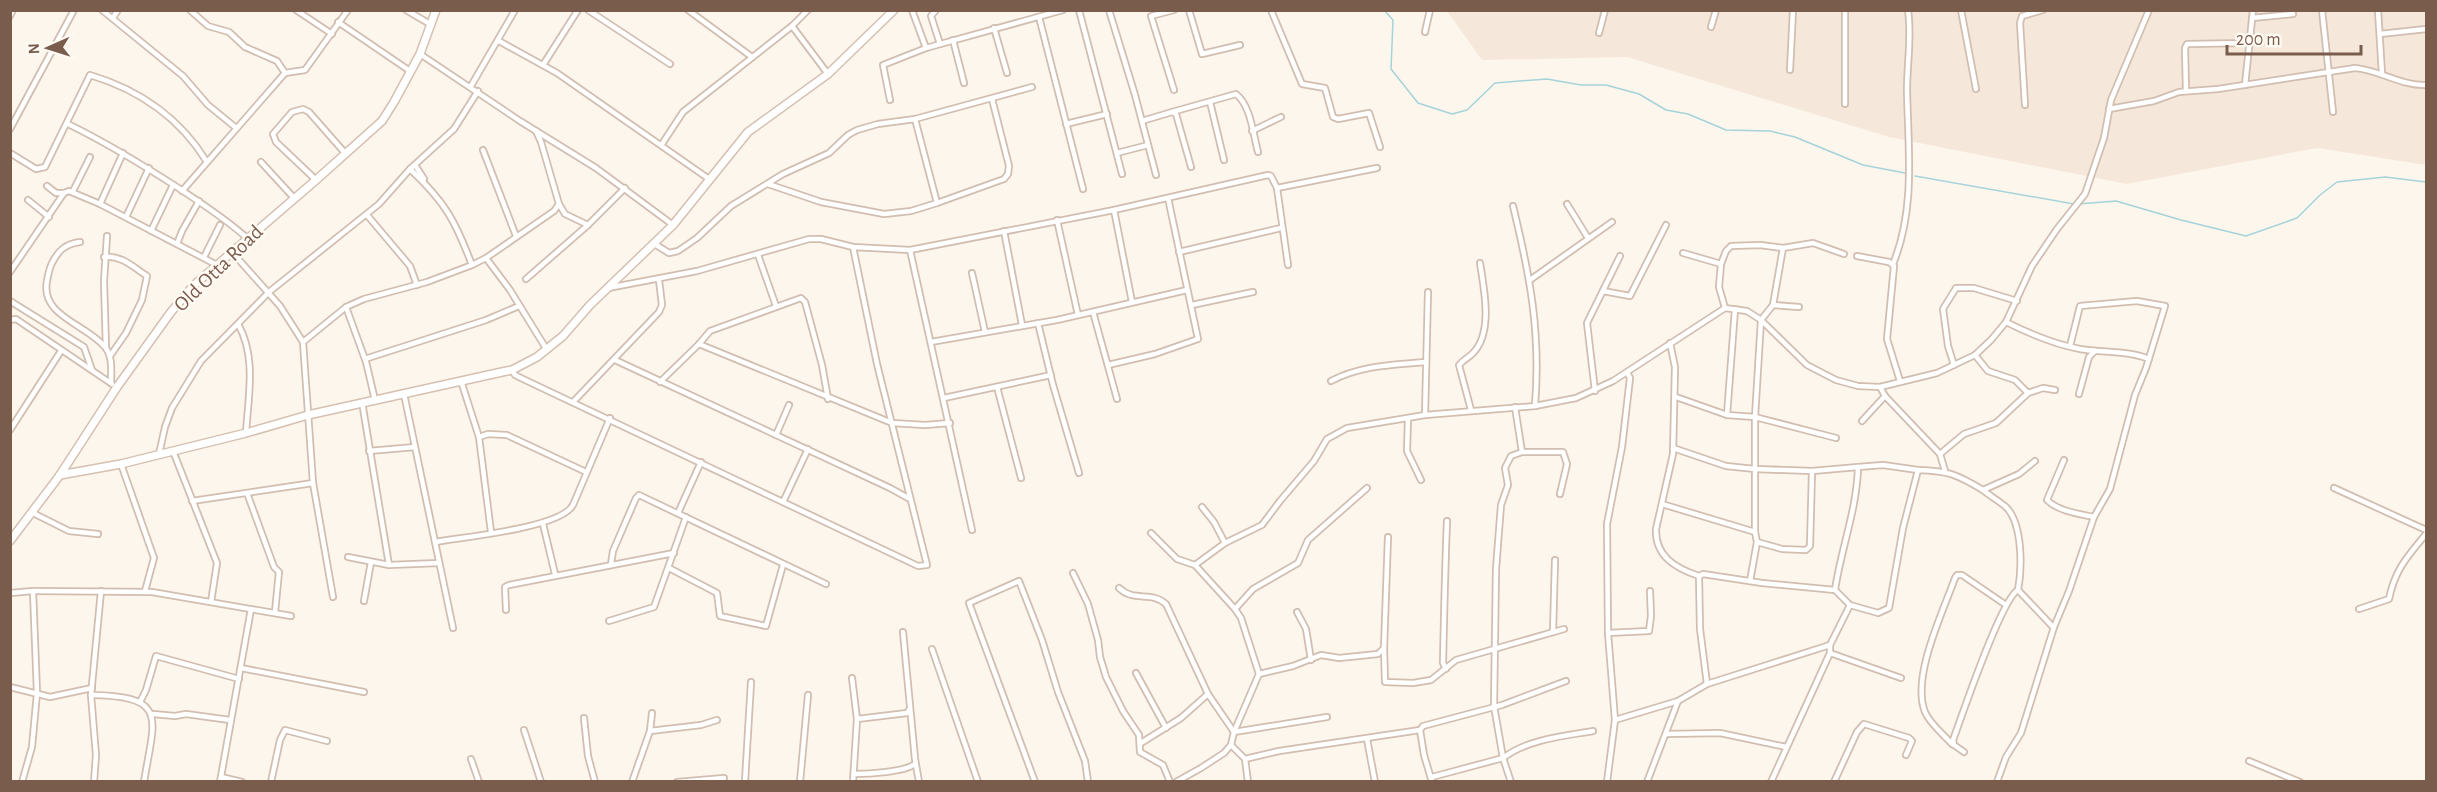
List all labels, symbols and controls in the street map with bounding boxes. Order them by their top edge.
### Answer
north arrow [18,18,78,78]
scale bar [2227,18,2360,56]
text: 200 m [2236,31,2281,49]
text: N [26,43,42,55]
street label: Old Otta Road [170,221,267,316]

